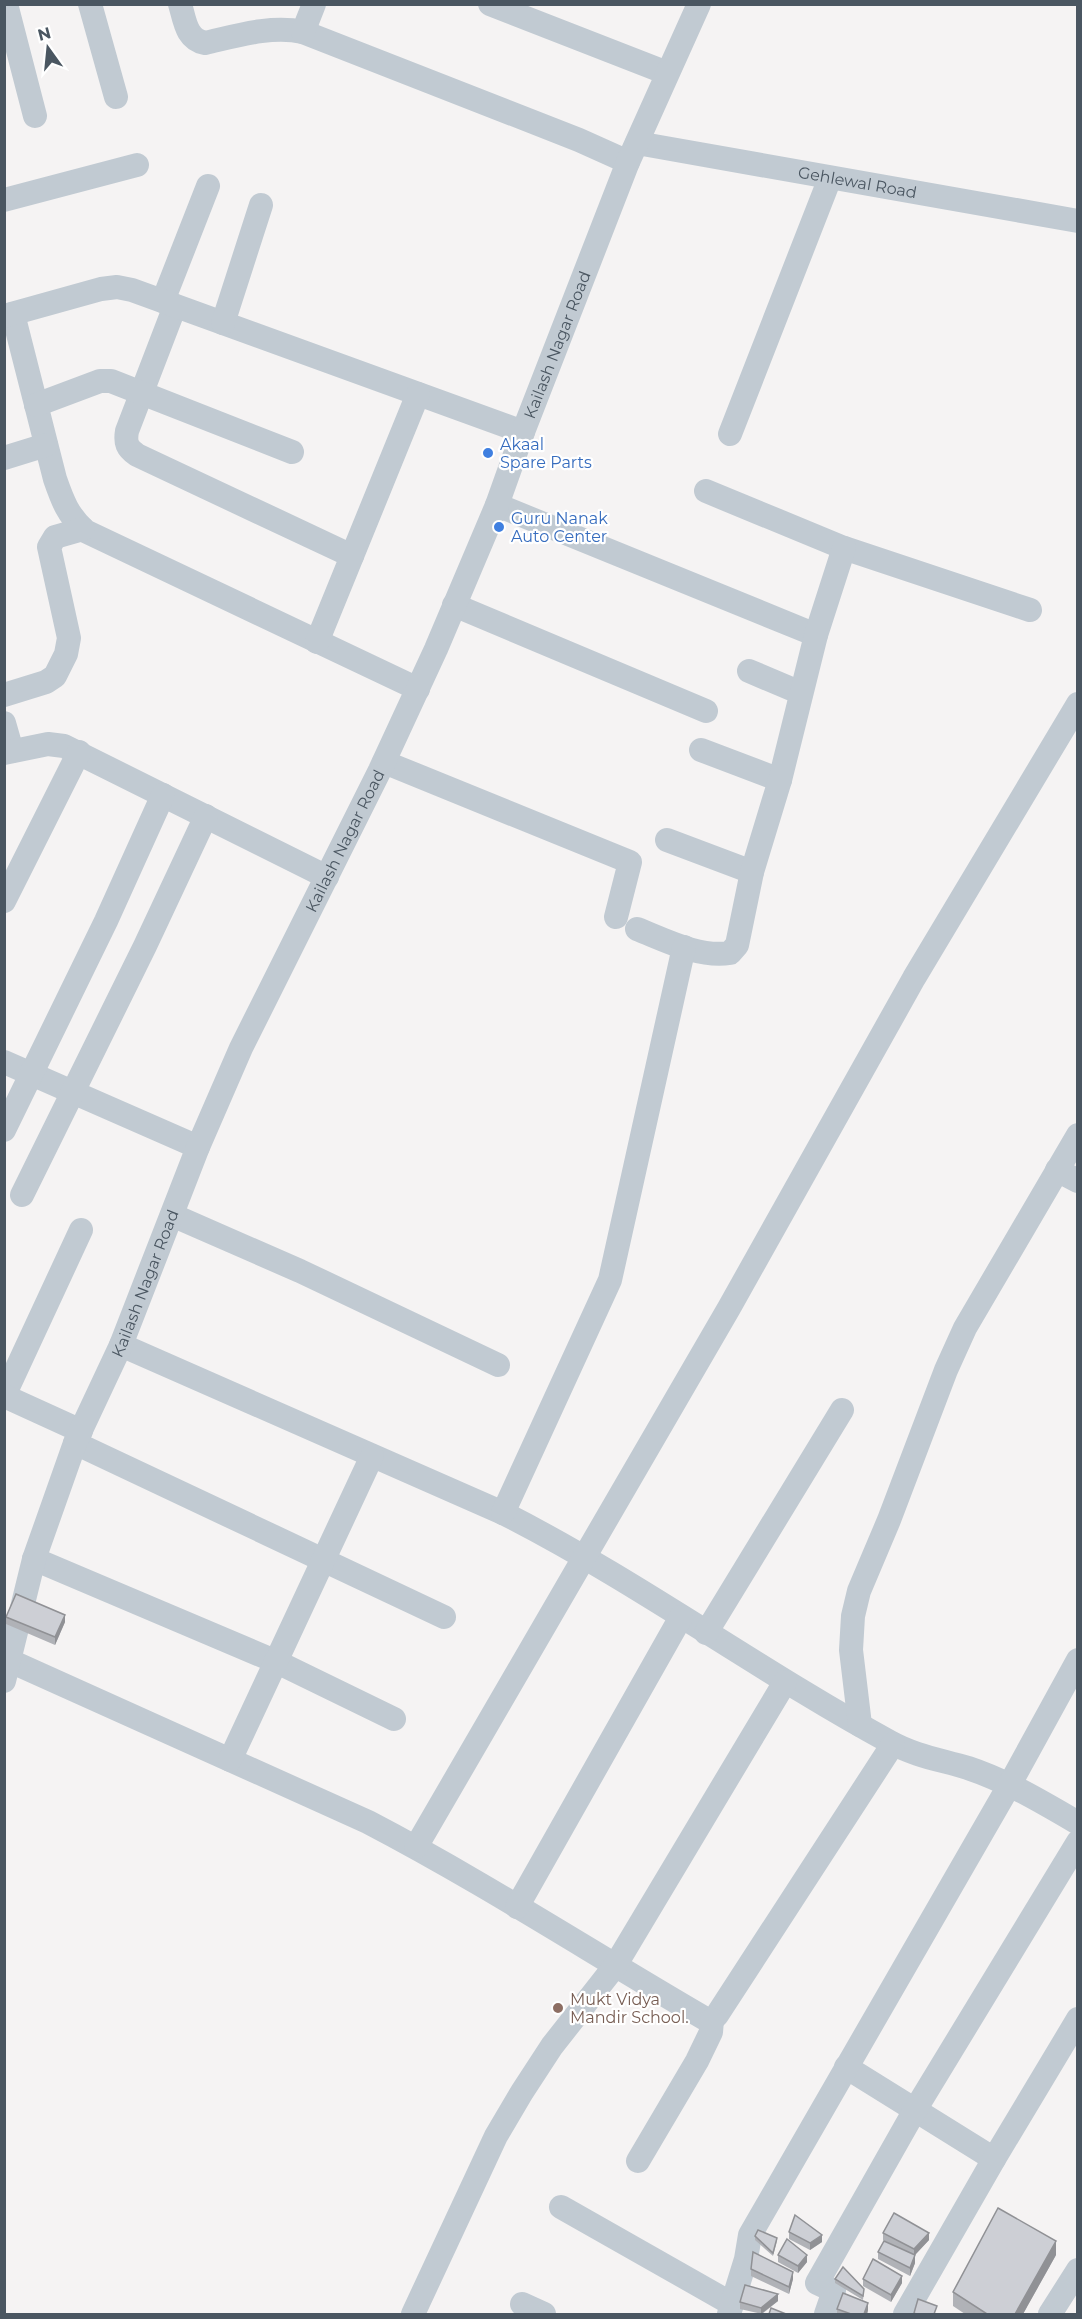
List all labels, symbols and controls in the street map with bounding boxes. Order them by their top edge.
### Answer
north arrow [18,18,78,78]
text: N [36,23,53,45]
street label: Gehlewal Road [797,163,918,202]
street label: Kailash Nagar Road [520,268,595,421]
place label: Akaal Spare Parts [500,435,592,472]
marker: Akaal Spare Parts [481,446,495,460]
place label: Guru Nanak Auto Center [511,509,608,546]
marker: Guru Nanak Auto Center [492,520,506,534]
street label: Kailash Nagar Road [301,767,389,915]
street label: Kailash Nagar Road [108,1207,183,1360]
place label: Mukt Vidya Mandir School. [570,1990,689,2027]
marker: Mukt Vidya Mandir School. [551,2001,565,2015]

